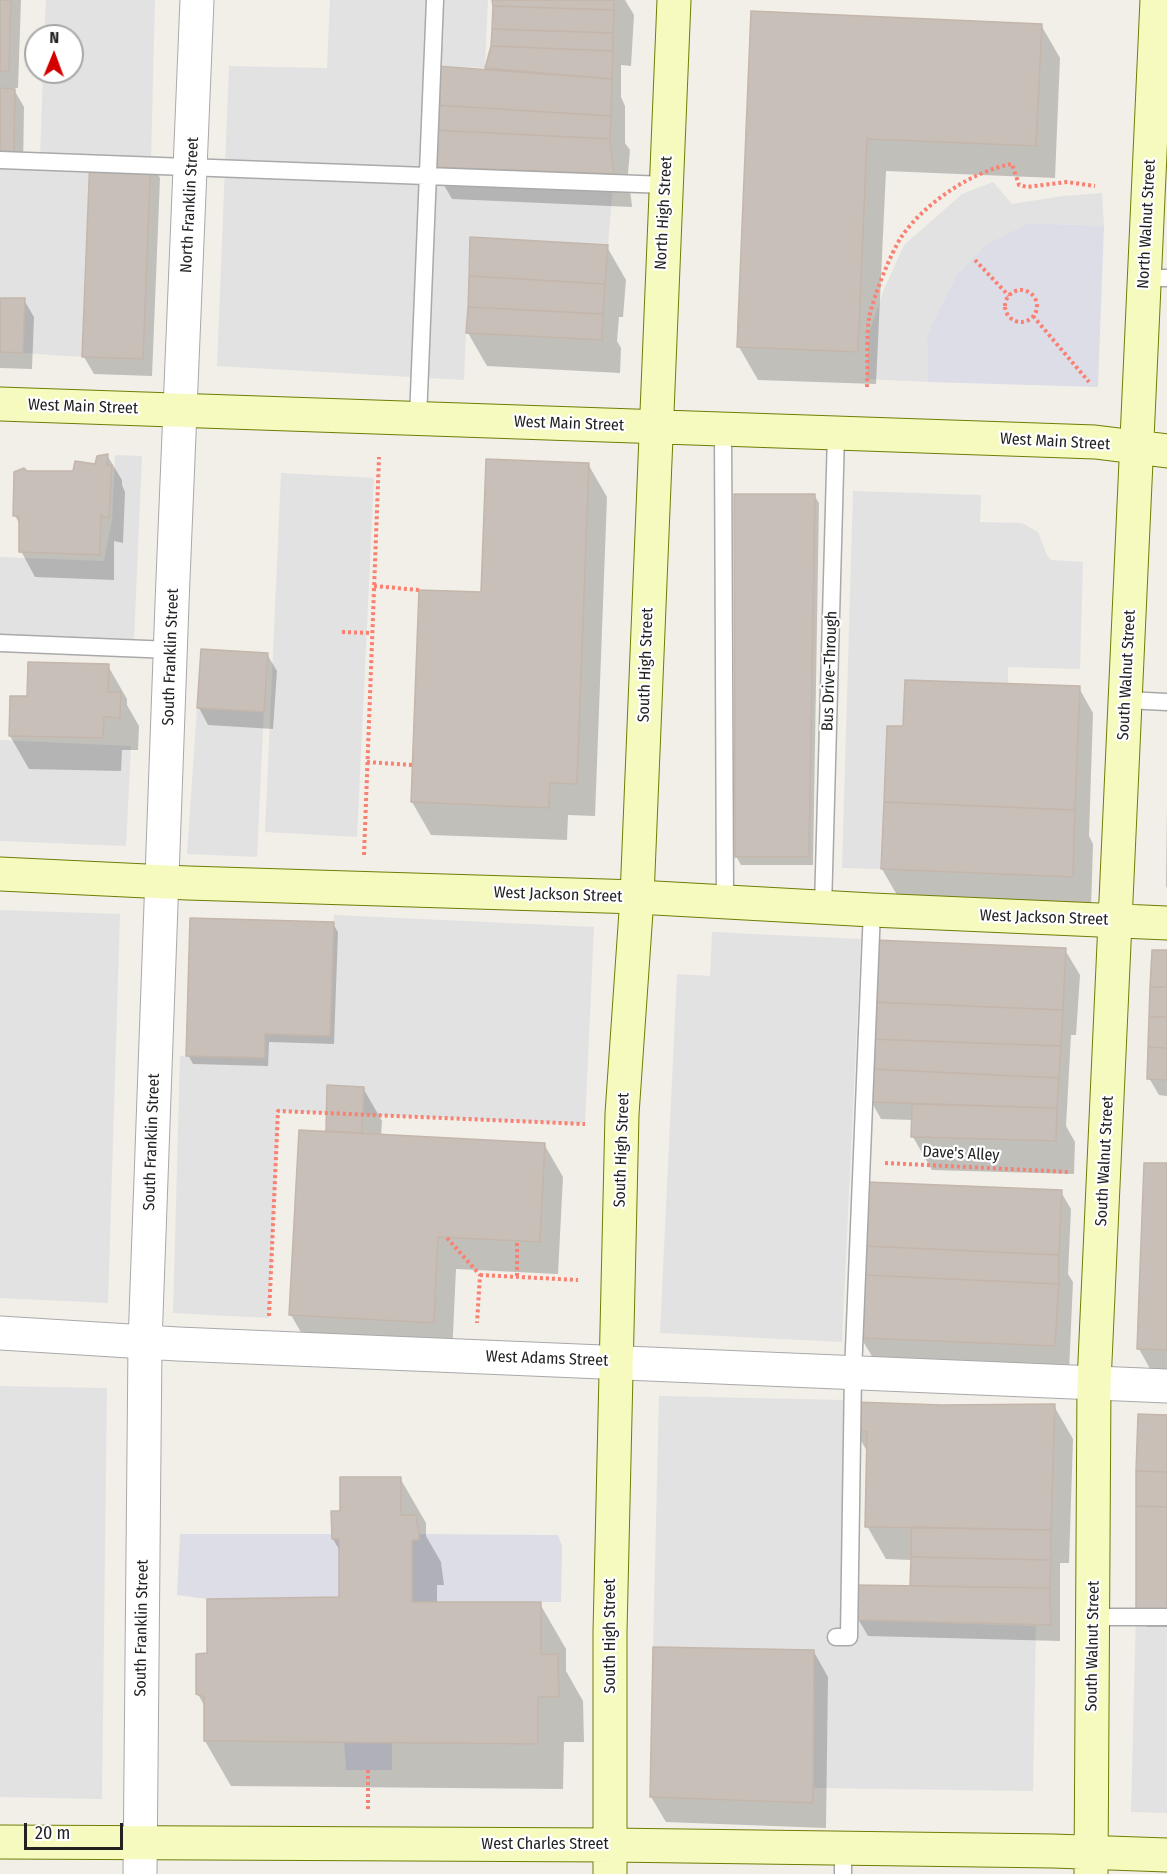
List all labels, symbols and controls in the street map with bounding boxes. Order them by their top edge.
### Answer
north arrow [24,24,84,84]
text: N [49,28,59,47]
street label: North Franklin Street [177,136,203,274]
street label: North High Street [651,156,677,270]
street label: North Walnut Street [1134,159,1160,289]
street label: West Main Street [28,395,138,419]
street label: West Main Street [514,412,624,436]
street label: West Main Street [999,430,1111,454]
street label: South Franklin Street [159,588,183,726]
street label: South High Street [634,607,658,723]
street label: South Walnut Street [1114,609,1140,741]
street label: Bus Drive-Through [818,611,842,731]
street label: West Jackson Street [493,883,623,907]
street label: West Jackson Street [979,906,1109,930]
street label: South Franklin Street [140,1073,164,1211]
street label: South High Street [610,1092,634,1208]
street label: South Walnut Street [1092,1095,1118,1227]
street label: Dave's Alley [922,1142,1000,1166]
street label: West Adams Street [485,1347,609,1371]
street label: South Franklin Street [131,1559,153,1697]
street label: South High Street [601,1579,621,1693]
street label: South Walnut Street [1082,1580,1104,1712]
scale bar [27,1811,126,1849]
text: 20 m [35,1822,70,1844]
street label: West Charles Street [481,1835,609,1855]

